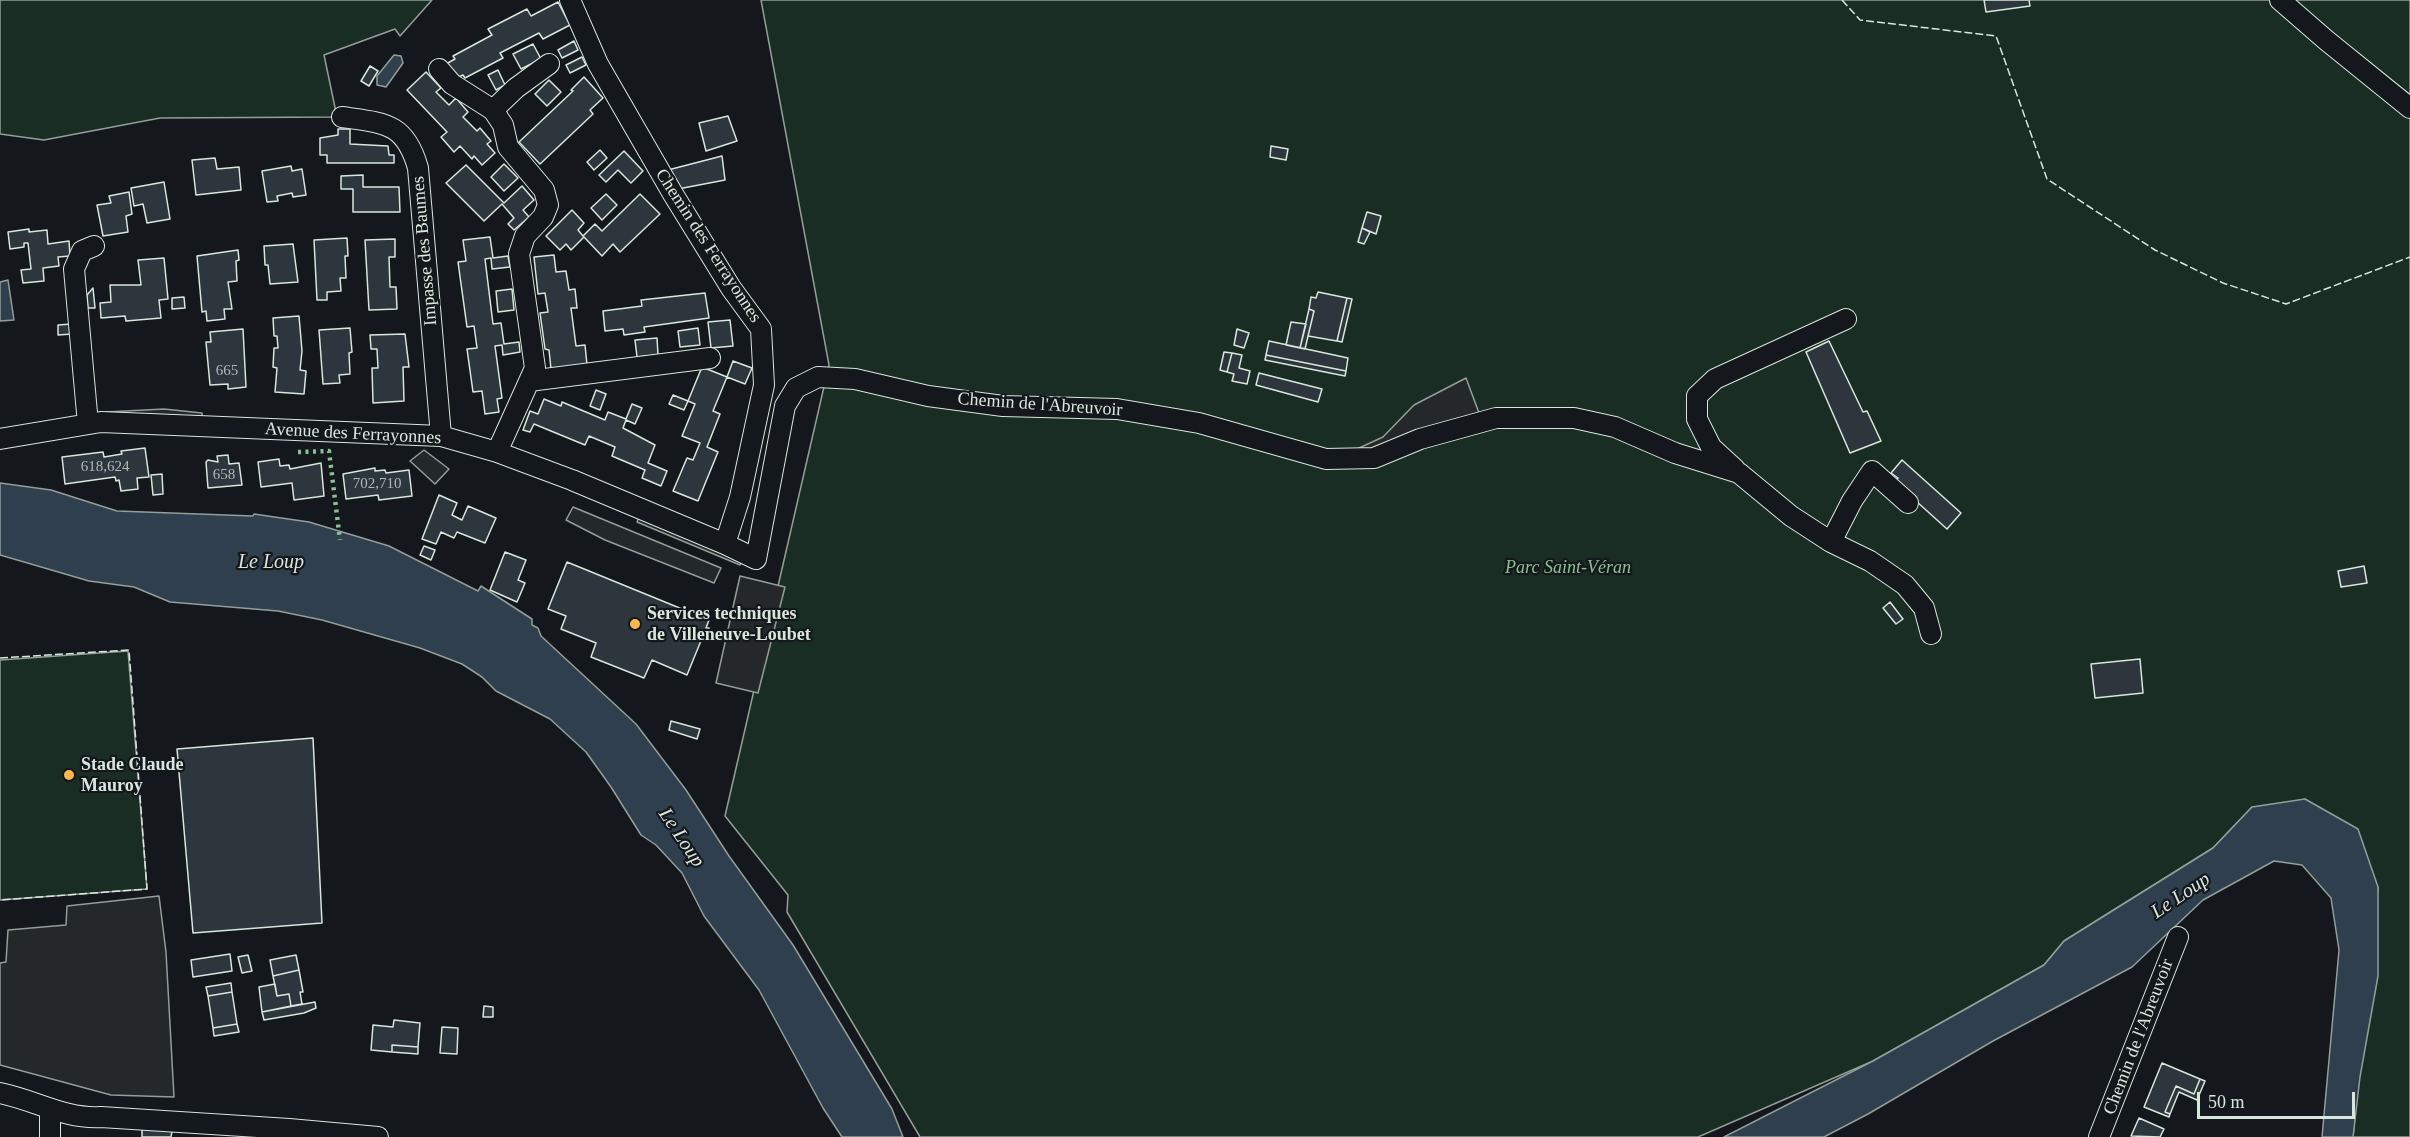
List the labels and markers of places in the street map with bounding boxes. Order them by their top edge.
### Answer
place label: Services techniques de Villeneuve-Loubet [647,603,811,646]
marker: Services techniques de Villeneuve-Loubet [628,617,642,631]
place label: Stade Claude Mauroy [81,754,184,796]
marker: Stade Claude Mauroy [62,768,76,782]

